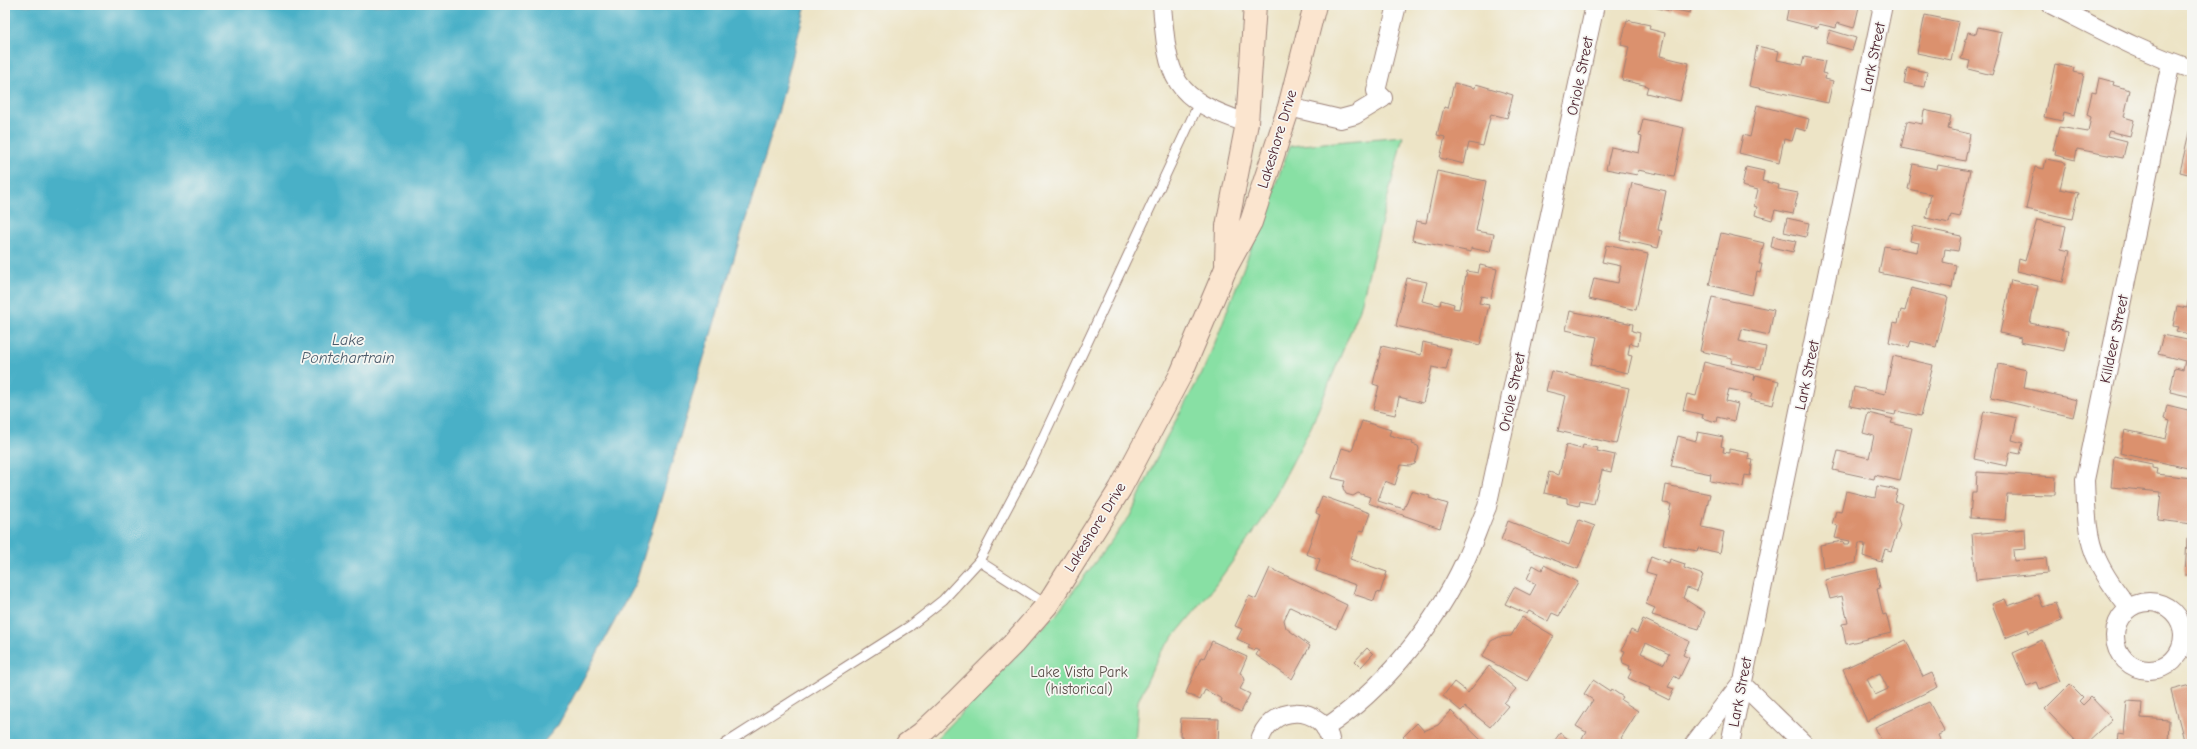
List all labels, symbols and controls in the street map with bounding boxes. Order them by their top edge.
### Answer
street label: Lark Street [1857,20,1889,93]
street label: Oriole Street [1563,34,1597,117]
street label: Lakeshore Drive [1253,87,1301,190]
street label: Killdeer Street [2096,292,2132,385]
water label: Lake Pontchartrain [301,331,395,367]
street label: Lark Street [1791,338,1823,411]
street label: Oriole Street [1495,350,1529,433]
street label: Lakeshore Drive [1060,479,1130,575]
street label: Lark Street [1724,655,1756,728]
park label: Lake Vista Park (historical) [1030,663,1128,698]

